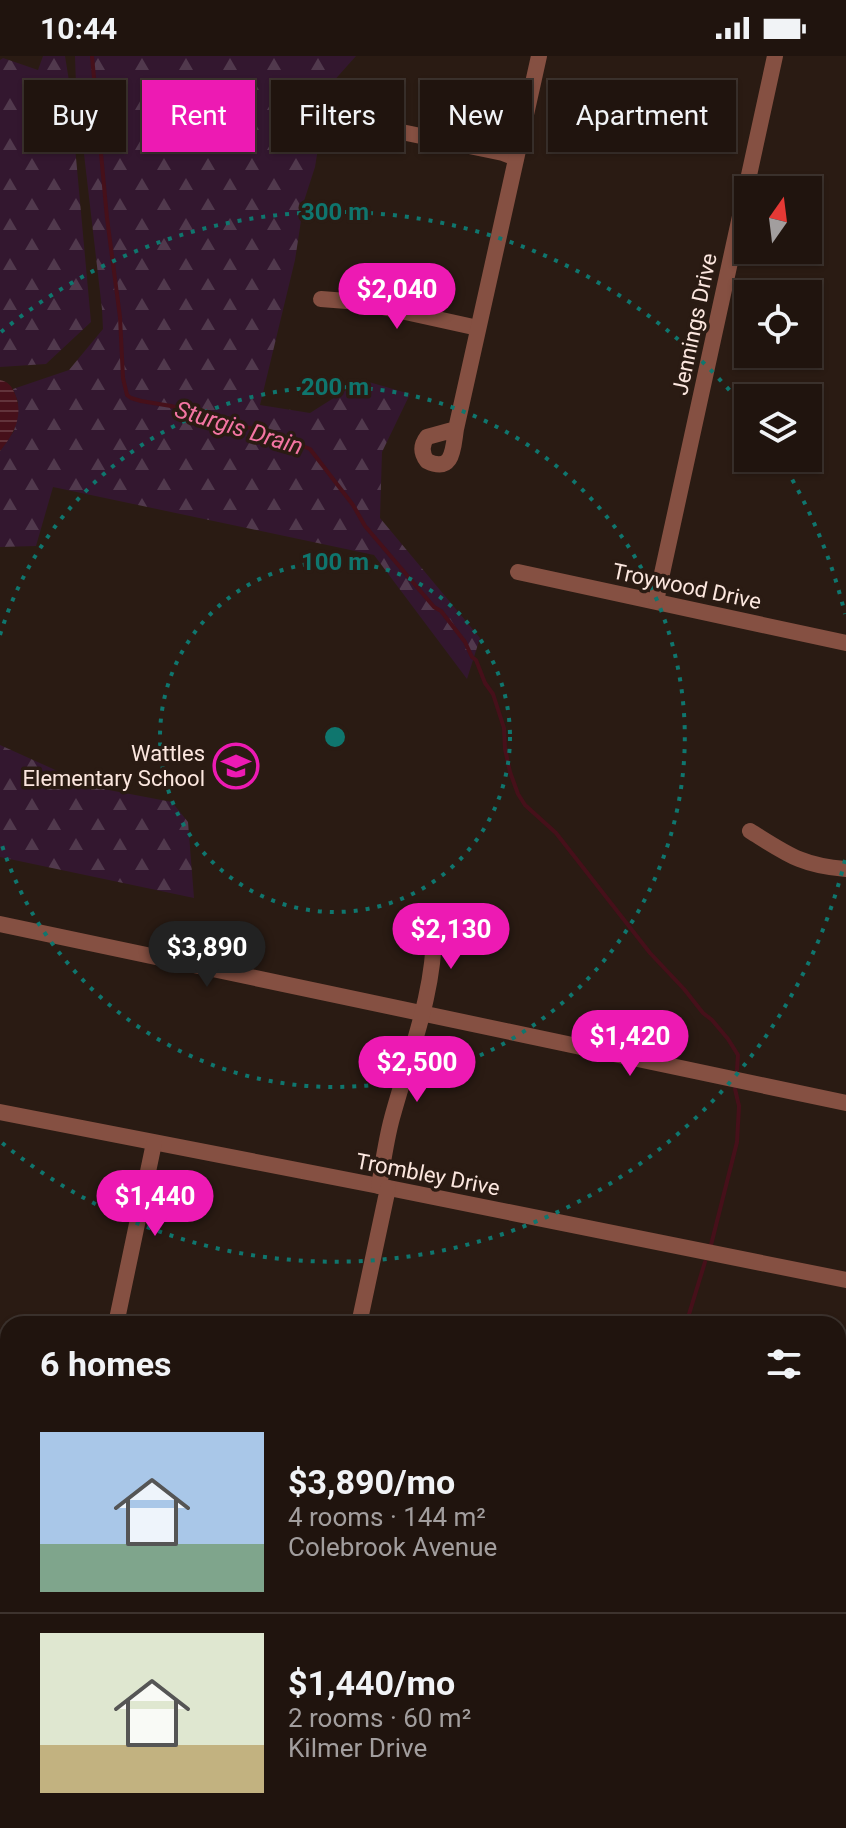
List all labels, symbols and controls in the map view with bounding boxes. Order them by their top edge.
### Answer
text: 10:44 [40,11,117,46]
chip: Buy [24,80,126,152]
chip: Rent [142,80,255,152]
chip: Filters [271,80,404,152]
chip: New [420,80,532,152]
chip: Apartment [548,80,736,152]
north arrow [734,176,822,264]
map controls [734,176,822,472]
text: 300 m [301,198,369,226]
street label: Jennings Drive [667,251,722,397]
pin: $2,040 [332,263,462,331]
text: $2,040 [357,274,437,304]
button: locate [734,280,822,368]
text: 200 m [301,373,369,401]
button: layers [734,384,822,472]
water label: Sturgis Drain [172,395,306,461]
text: 100 m [301,548,369,576]
street label: Troywood Drive [610,559,763,614]
centre of rings [321,723,349,751]
place label: Wattles Elementary School [23,741,205,791]
school or university icon: Wattles Elementary School [212,742,260,790]
pin: $2,130 [386,903,516,971]
text: $2,130 [411,914,491,944]
pin: $3,890 [142,921,272,989]
text: $3,890 [167,932,247,962]
pin: $1,420 [565,1010,695,1078]
text: $1,420 [590,1021,670,1051]
pin: $2,500 [352,1036,482,1104]
text: $2,500 [377,1047,457,1077]
street label: Trombley Drive [354,1148,502,1201]
pin: $1,440 [90,1170,220,1238]
text: $1,440 [115,1181,195,1211]
icon: filters [762,1342,806,1386]
text: 6 homes [40,1344,171,1384]
text: $3,890/mo [288,1462,455,1502]
icon: home [104,1464,200,1560]
text: 4 rooms · 144 m² [288,1502,486,1532]
text: Colebrook Avenue [288,1532,497,1562]
text: $1,440/mo [288,1663,455,1703]
icon: home [104,1665,200,1761]
text: 2 rooms · 60 m² [288,1703,471,1733]
text: Kilmer Drive [288,1733,427,1763]

